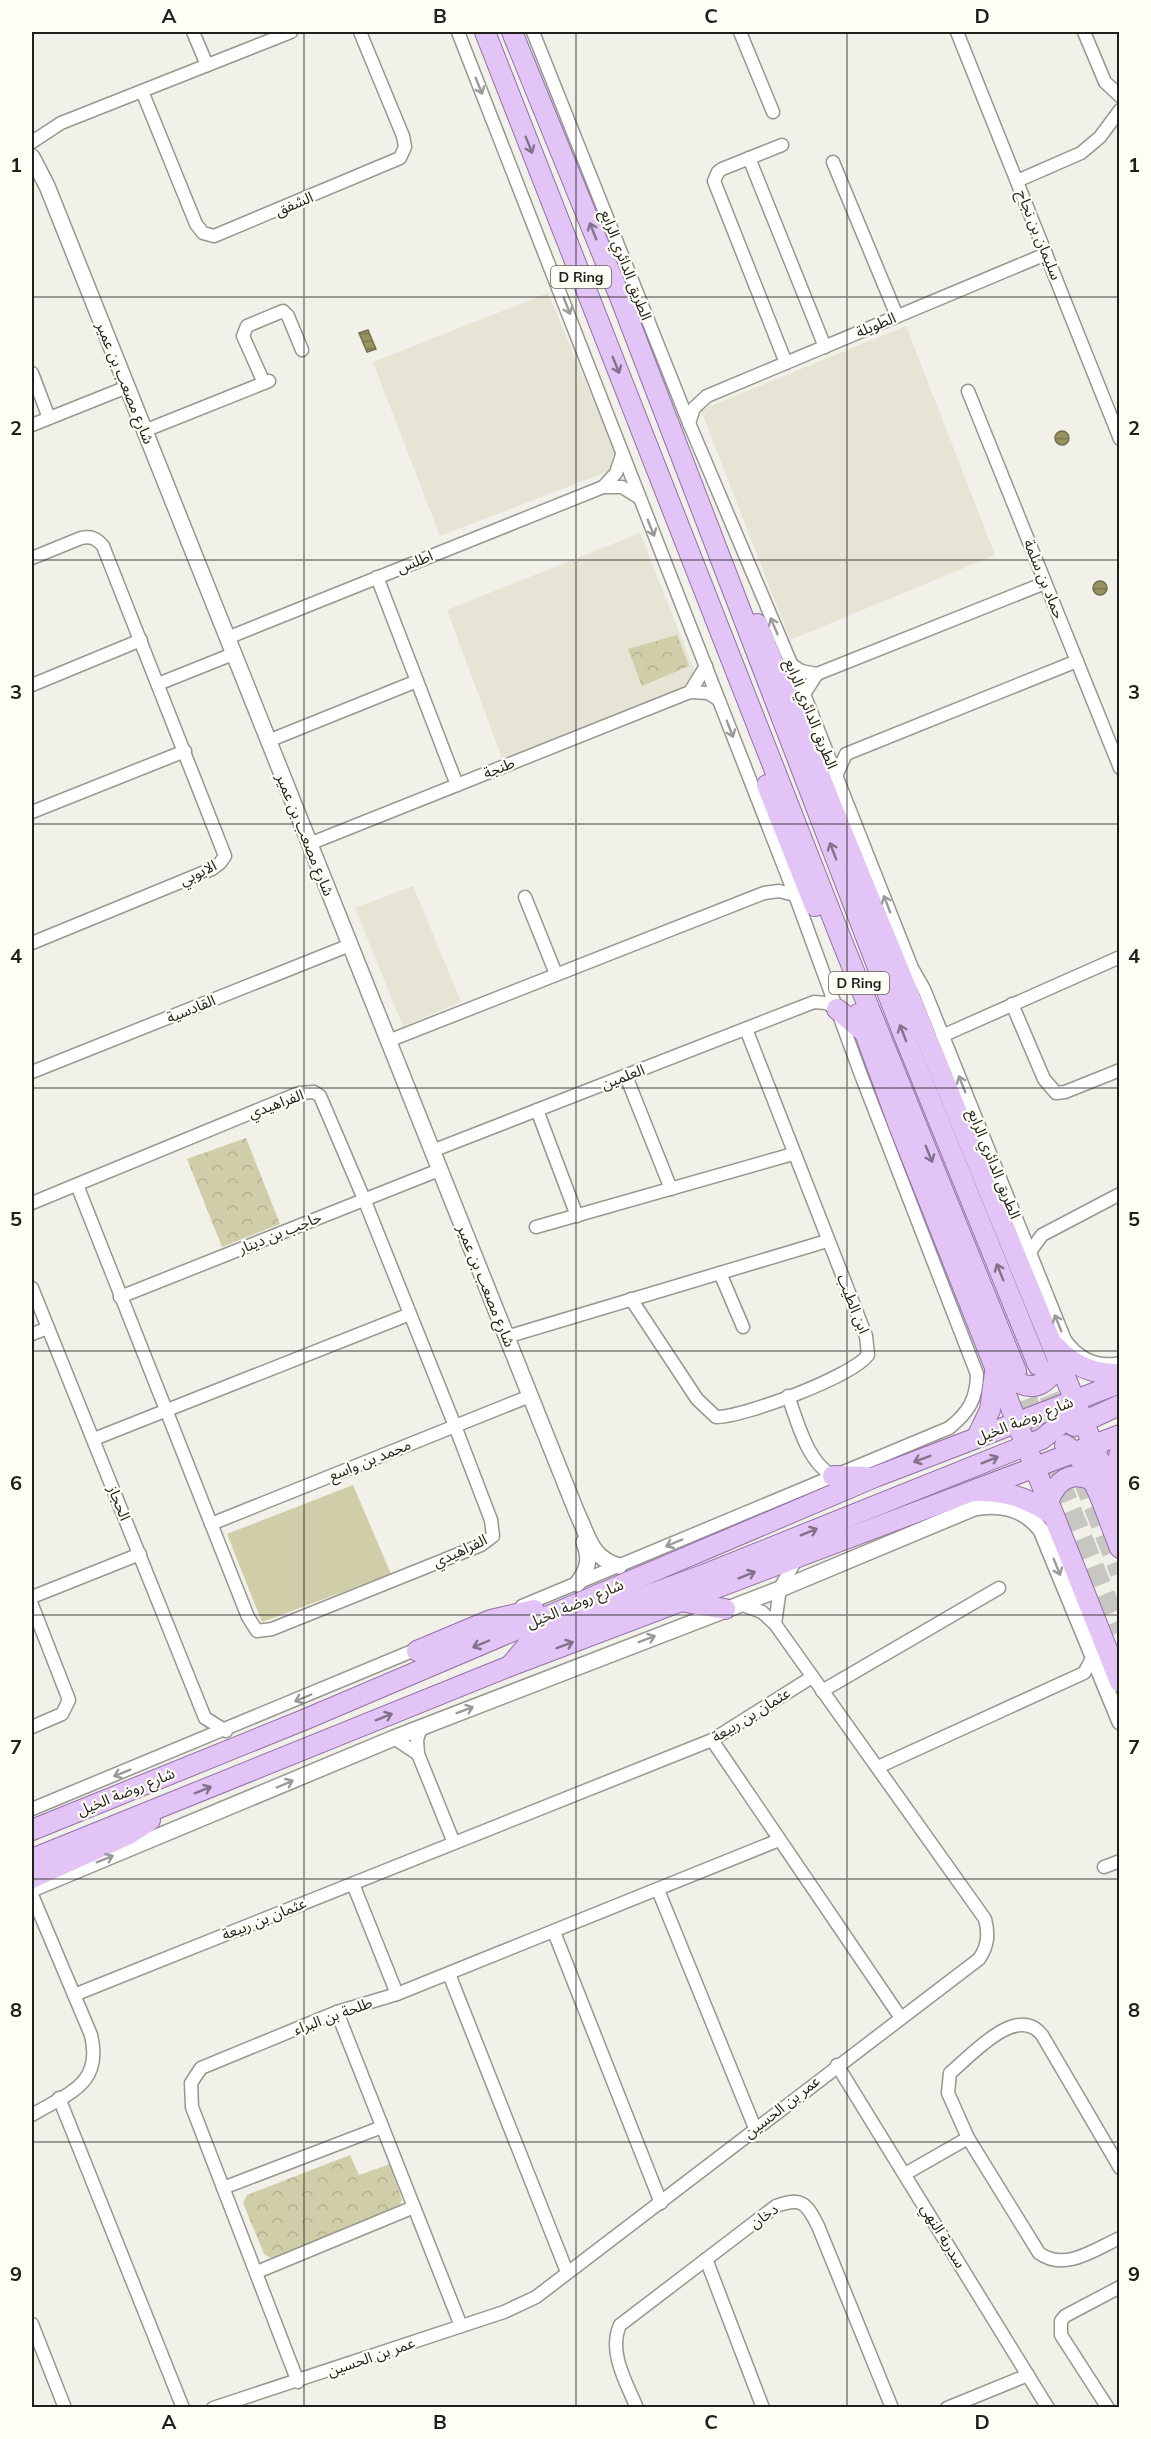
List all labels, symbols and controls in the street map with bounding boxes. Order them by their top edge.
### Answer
text: A [162,3,177,28]
text: B [433,3,447,28]
text: C [704,3,718,28]
text: D [974,3,990,28]
one-way arrow [474,76,485,95]
one-way arrow [524,135,535,153]
text: 1 [10,152,22,177]
text: 1 [1128,152,1140,177]
street label: الشفق [272,187,316,221]
street label: سليمان بن نجاح [1010,187,1066,284]
street label: الطريق الدائري الرابع [594,207,656,324]
one-way arrow [587,223,598,241]
road number: D Ring [551,266,611,288]
one-way arrow [562,296,573,315]
street label: الطويلة [853,308,899,341]
street label: شارع مصعب بن عمير [89,318,159,448]
one-way arrow [611,355,622,374]
text: 2 [10,415,22,440]
text: 2 [1128,415,1140,440]
one-way arrow [646,518,657,537]
street label: حماد بن سلمة [1020,536,1069,621]
street label: اطلس [394,546,436,577]
one-way arrow [768,617,780,635]
street label: الطريق الدائري الرابع [778,656,842,773]
text: 3 [10,679,22,704]
text: 3 [1128,679,1140,704]
one-way arrow [725,719,736,738]
street label: طنجة [480,753,517,782]
street label: شارع مصعب بن عمير [269,770,339,900]
one-way arrow [827,842,838,861]
street label: الايوبي [176,855,221,892]
one-way arrow [881,895,892,914]
text: 4 [10,943,22,968]
text: 4 [1128,943,1140,968]
road number: D Ring [829,972,889,994]
street label: القادسية [164,990,218,1027]
one-way arrow [897,1024,908,1043]
street label: العلمين [598,1060,647,1093]
one-way arrow [956,1075,967,1093]
street label: الفراهيدي [246,1085,307,1125]
street label: الطريق الدائري الرابع [961,1106,1025,1223]
one-way arrow [924,1144,935,1163]
text: 5 [10,1206,22,1231]
text: 5 [1128,1206,1140,1231]
street label: حاجب بن دينار [235,1207,324,1258]
street label: شارع مصعب بن عمير [450,1221,520,1351]
one-way arrow [994,1263,1005,1282]
street label: ابن الطيب [833,1271,874,1336]
one-way arrow [1052,1314,1063,1333]
street label: شارع روضة الخيل [972,1392,1077,1450]
street label: محمد بن واسع [326,1434,415,1487]
one-way arrow [914,1454,932,1465]
one-way arrow [980,1454,999,1465]
text: 6 [10,1470,22,1495]
text: 6 [1128,1470,1140,1495]
street label: الحجاز [103,1481,135,1523]
one-way arrow [799,1526,818,1537]
street label: الفراهيدي [430,1530,491,1574]
one-way arrow [665,1538,684,1549]
one-way arrow [1052,1558,1063,1576]
one-way arrow [737,1569,755,1580]
street label: شارع روضة الخيل [523,1574,628,1635]
one-way arrow [637,1633,656,1644]
one-way arrow [472,1639,491,1650]
one-way arrow [555,1639,574,1650]
street label: عثمان بن ربيعة [708,1683,794,1746]
one-way arrow [294,1693,312,1704]
one-way arrow [456,1704,474,1715]
one-way arrow [374,1711,392,1722]
text: 7 [10,1734,22,1759]
text: 7 [1128,1734,1140,1759]
street label: شارع روضة الخيل [74,1763,179,1823]
one-way arrow [114,1768,132,1779]
one-way arrow [275,1777,293,1789]
one-way arrow [193,1784,211,1795]
one-way arrow [95,1853,114,1864]
street label: عثمان بن ربيعة [219,1893,309,1944]
street label: طلحة بن البراء [291,1993,375,2039]
text: 8 [10,1997,22,2022]
text: 8 [1128,1997,1140,2022]
street label: عمر بن الحسين [740,2071,824,2142]
street label: دخان [746,2199,782,2232]
street label: سدرية النهي [915,2200,970,2273]
text: 9 [10,2261,22,2286]
text: 9 [1128,2261,1140,2286]
street label: عمر بن الحسين [325,2333,418,2380]
text: A [162,2409,177,2434]
text: B [433,2409,447,2434]
text: C [704,2409,718,2434]
text: D [974,2409,990,2434]

